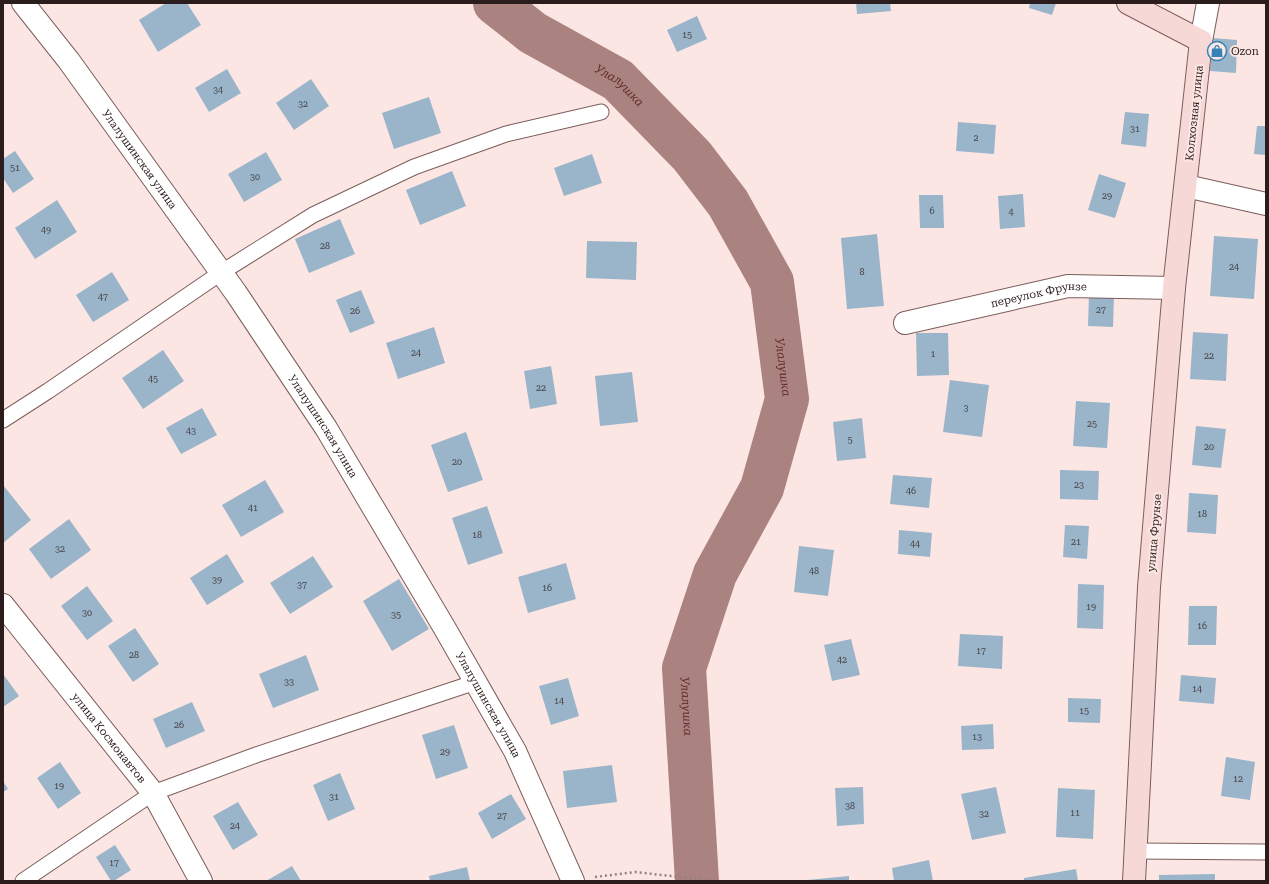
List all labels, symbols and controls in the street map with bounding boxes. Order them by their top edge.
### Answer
house number: 15 [682,30,692,40]
shop icon: Ozon [1206,40,1228,62]
place label: Ozon [1231,45,1259,58]
water label: Улалушка [593,62,647,109]
street label: Колхозная улица [1183,65,1206,161]
house number: 34 [213,85,223,95]
house number: 32 [298,99,308,109]
street label: Улалушинская улица [99,107,179,212]
house number: 31 [1130,124,1140,134]
house number: 2 [973,133,979,143]
house number: 51 [10,163,20,173]
house number: 30 [250,172,260,182]
house number: 29 [1102,191,1112,201]
house number: 6 [929,206,935,216]
house number: 4 [1008,207,1014,217]
house number: 49 [41,225,51,235]
house number: 28 [320,241,330,251]
house number: 24 [1229,262,1239,272]
house number: 8 [859,267,865,277]
street label: переулок Фрунзе [989,280,1087,310]
house number: 47 [98,292,108,302]
house number: 27 [1096,305,1106,315]
house number: 26 [350,306,360,316]
water label: Улалушка [772,337,794,397]
house number: 24 [411,348,421,358]
house number: 1 [930,349,936,359]
house number: 22 [1204,351,1214,361]
street label: Улалушинская улица [285,372,360,480]
house number: 45 [148,374,158,384]
house number: 22 [536,383,546,393]
house number: 3 [963,403,969,413]
house number: 25 [1087,419,1097,429]
house number: 43 [186,426,196,436]
house number: 5 [847,435,853,445]
house number: 20 [1204,442,1214,452]
house number: 20 [452,457,462,467]
house number: 23 [1074,480,1084,490]
house number: 46 [906,486,916,496]
street label: улица Фрунзе [1145,493,1164,573]
house number: 41 [248,503,258,513]
house number: 18 [1197,509,1207,519]
house number: 18 [472,530,482,540]
house number: 21 [1071,537,1081,547]
house number: 44 [910,539,920,549]
house number: 32 [55,544,65,554]
house number: 48 [809,566,819,576]
house number: 39 [212,575,222,585]
house number: 37 [297,580,307,590]
house number: 16 [542,583,552,593]
house number: 19 [1086,602,1096,612]
house number: 30 [82,608,92,618]
house number: 35 [391,610,401,620]
house number: 16 [1197,621,1207,631]
house number: 17 [976,646,986,656]
house number: 28 [129,650,139,660]
street label: Улалушинская улица [453,650,523,760]
house number: 42 [837,655,847,665]
water label: Улалушка [678,676,695,736]
house number: 33 [284,677,294,687]
house number: 14 [1192,684,1202,694]
street label: улица Космонавтов [69,691,148,786]
house number: 14 [554,696,564,706]
house number: 15 [1079,706,1089,716]
house number: 26 [174,720,184,730]
house number: 13 [972,732,982,742]
house number: 29 [440,747,450,757]
house number: 12 [1233,774,1243,784]
house number: 19 [54,781,64,791]
house number: 31 [329,792,339,802]
house number: 38 [845,801,855,811]
house number: 11 [1070,808,1080,818]
house number: 32 [979,809,989,819]
house number: 27 [497,811,507,821]
house number: 24 [230,821,240,831]
house number: 17 [109,858,119,868]

